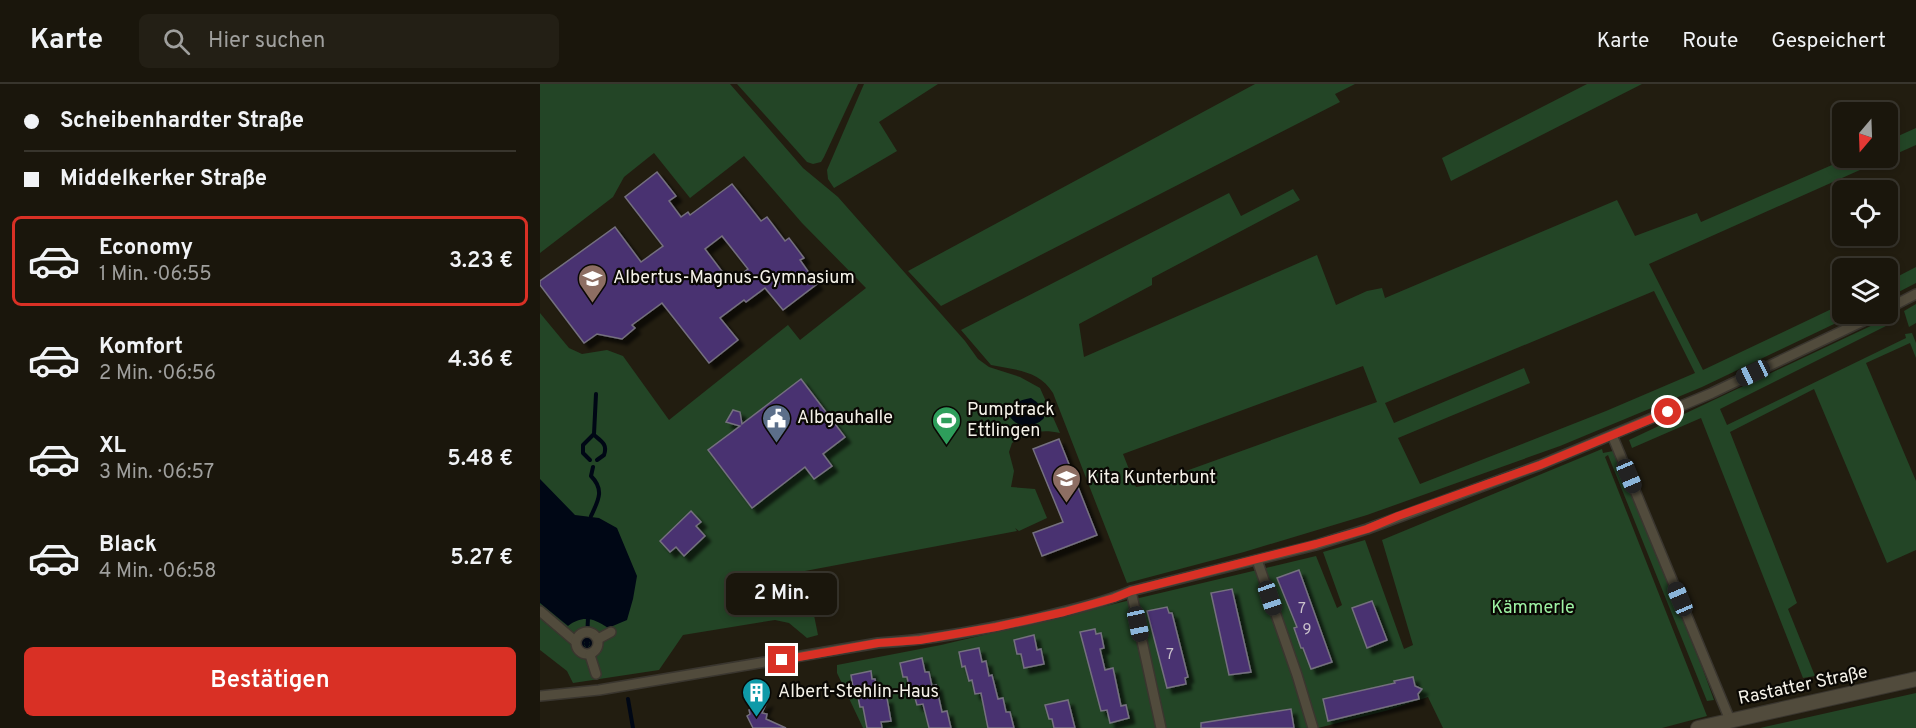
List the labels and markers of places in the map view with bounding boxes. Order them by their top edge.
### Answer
school or university icon: Albertus-Magnus-Gymnasium [576,262,608,304]
place label: Albertus-Magnus-Gymnasium [613,267,855,290]
place label: Pumptrack Ettlingen [967,399,1055,443]
public building icon: Albgauhalle [760,402,792,444]
sports icon: Pumptrack Ettlingen [930,404,962,446]
place label: Albgauhalle [797,407,893,430]
school or university icon: Kita Kunterbunt [1050,462,1082,504]
place label: Kita Kunterbunt [1087,467,1216,490]
building icon: Albert-Stehlin-Haus [741,676,773,718]
place label: Albert-Stehlin-Haus [778,681,939,704]

